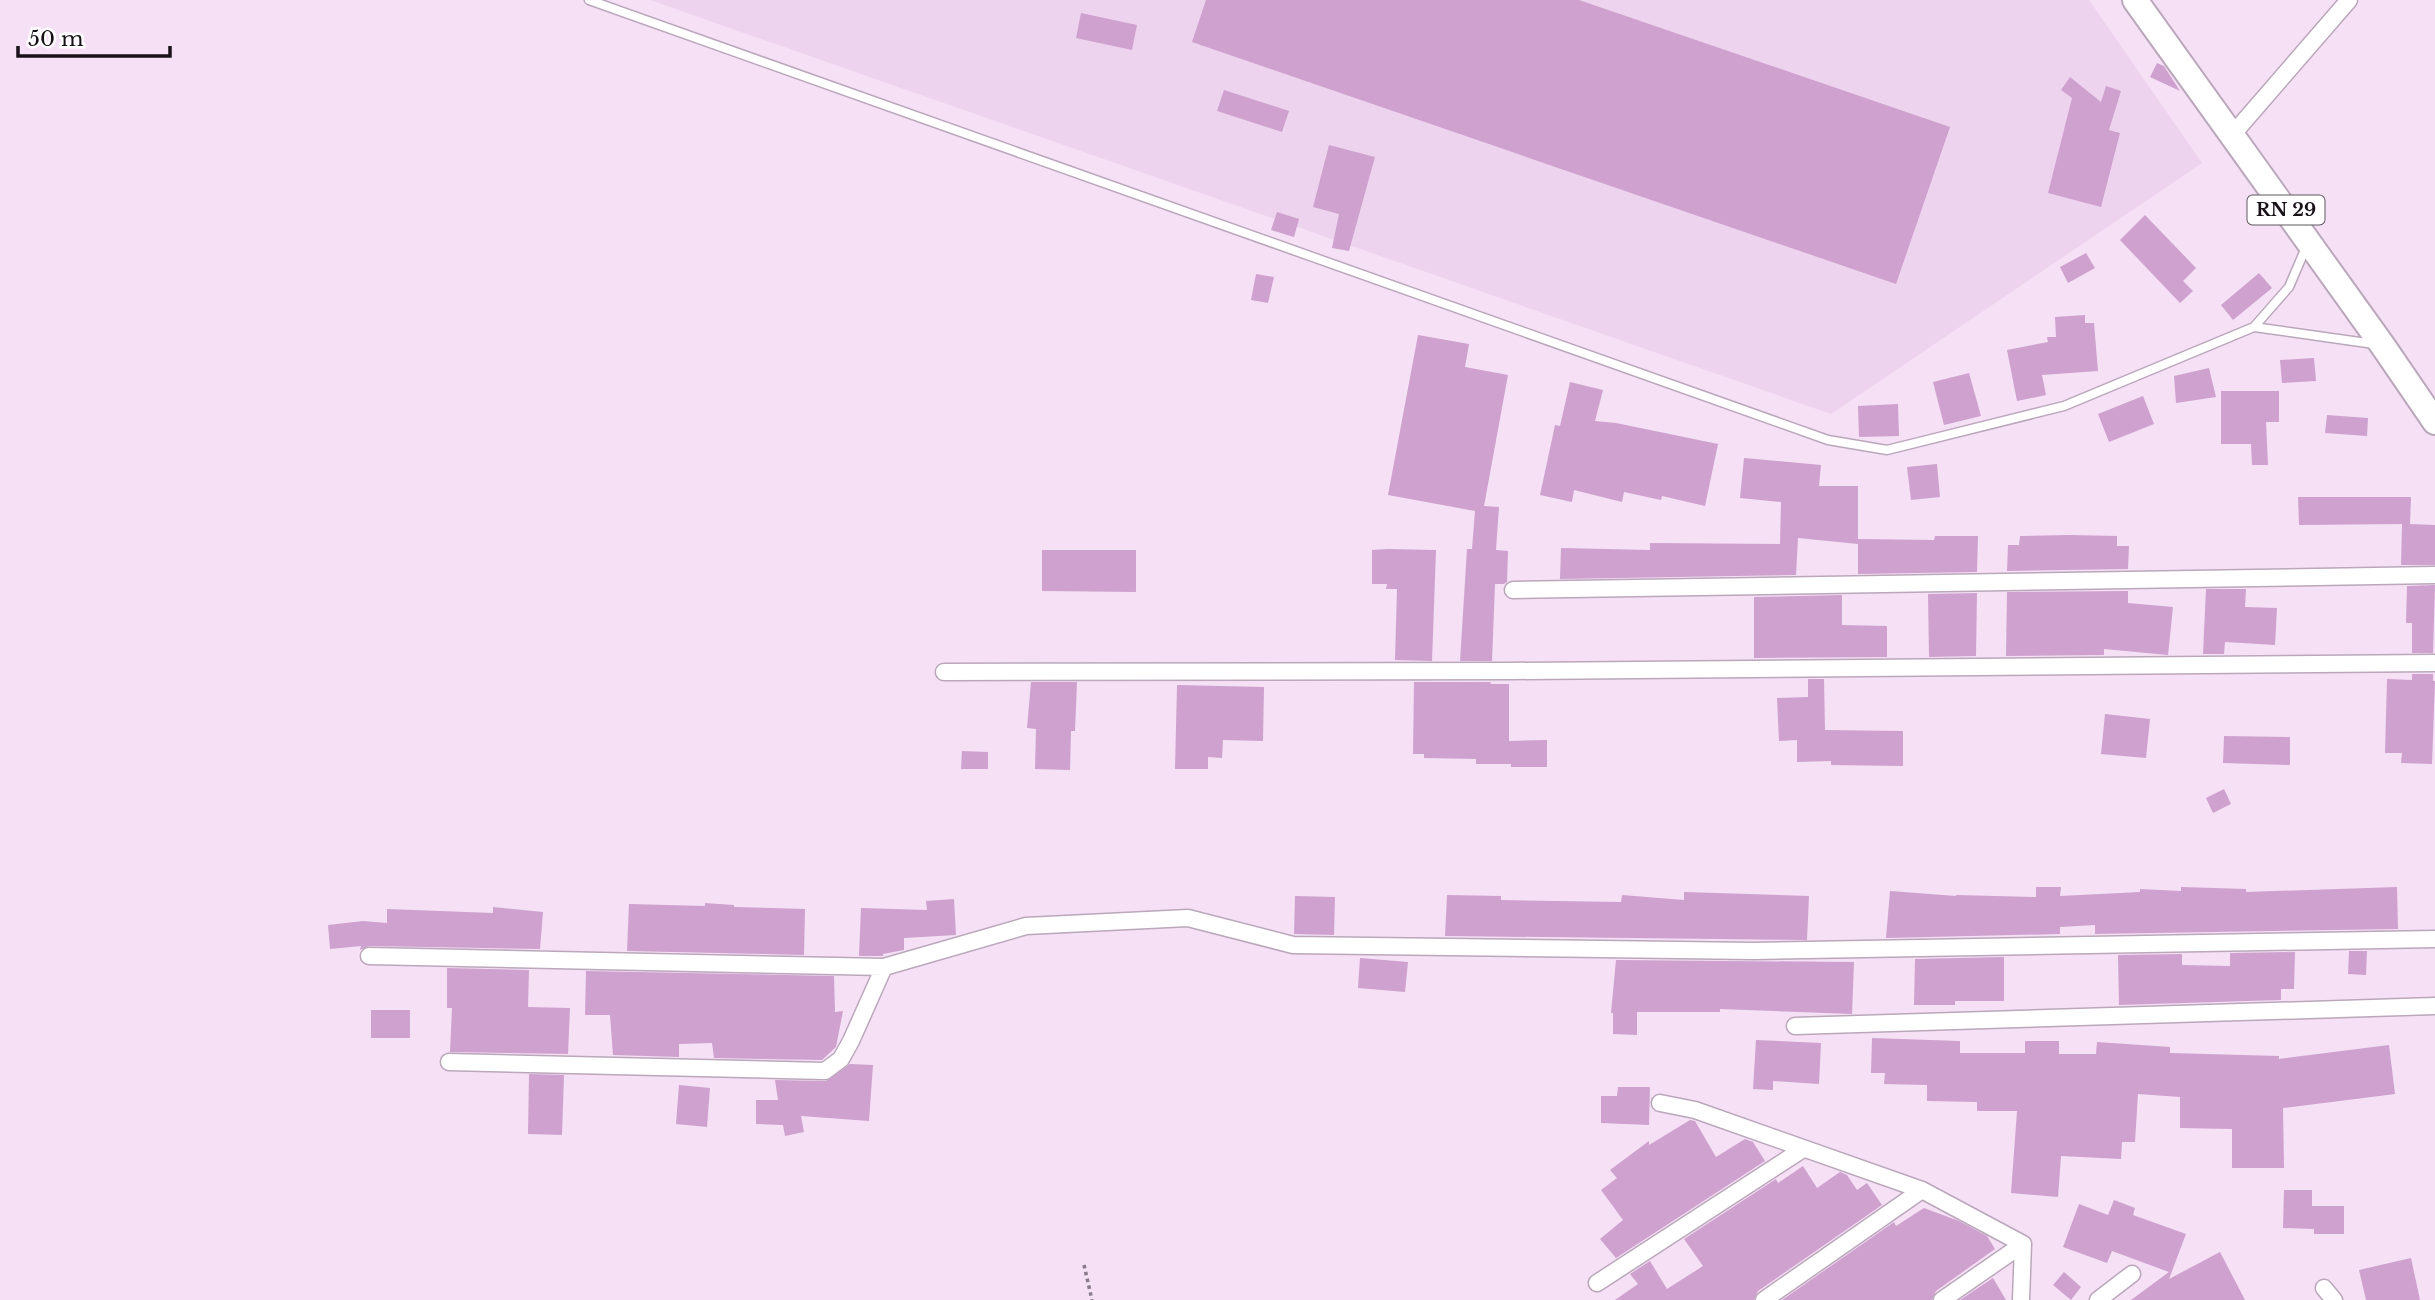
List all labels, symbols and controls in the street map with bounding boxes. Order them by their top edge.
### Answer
scale bar [18,14,170,58]
text: 50 m [28,26,84,52]
road number: RN 29 [2248,196,2324,224]

